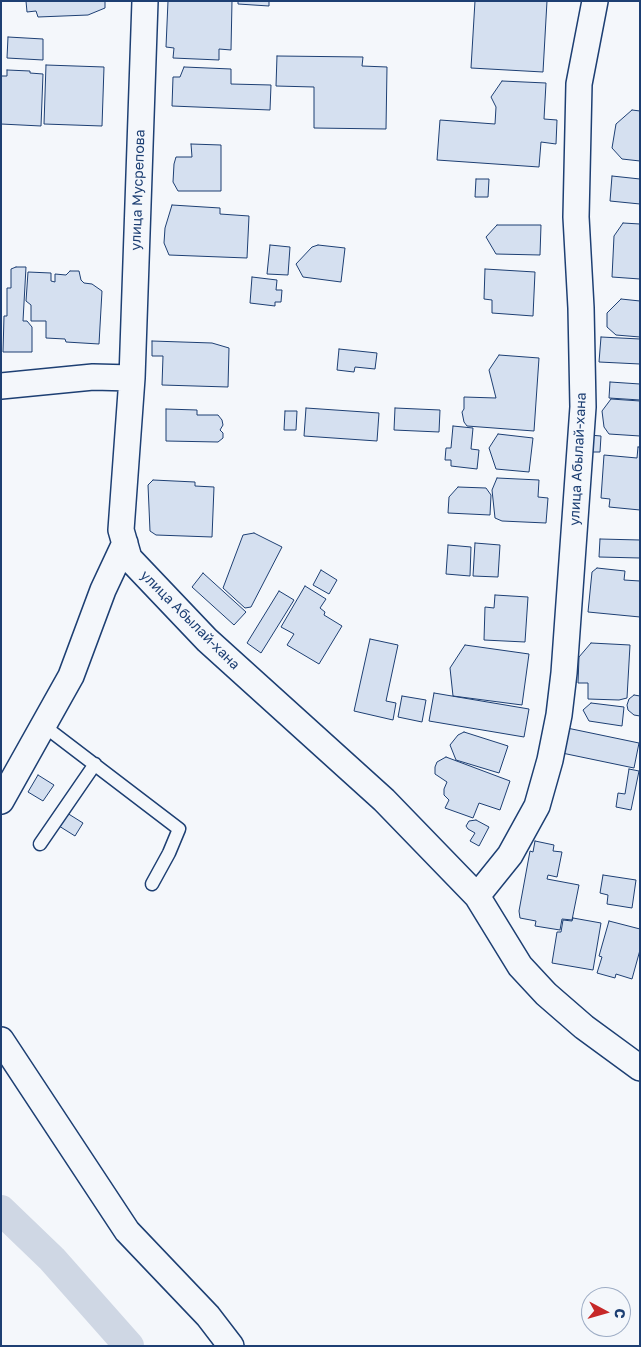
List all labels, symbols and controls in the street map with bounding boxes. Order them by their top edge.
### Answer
street label: улица Мусрепова [127,129,149,251]
street label: улица Абылай-хана [566,392,590,526]
street label: улица Абылай-хана [137,567,243,673]
north arrow [581,1287,631,1337]
text: С [611,1308,629,1319]

